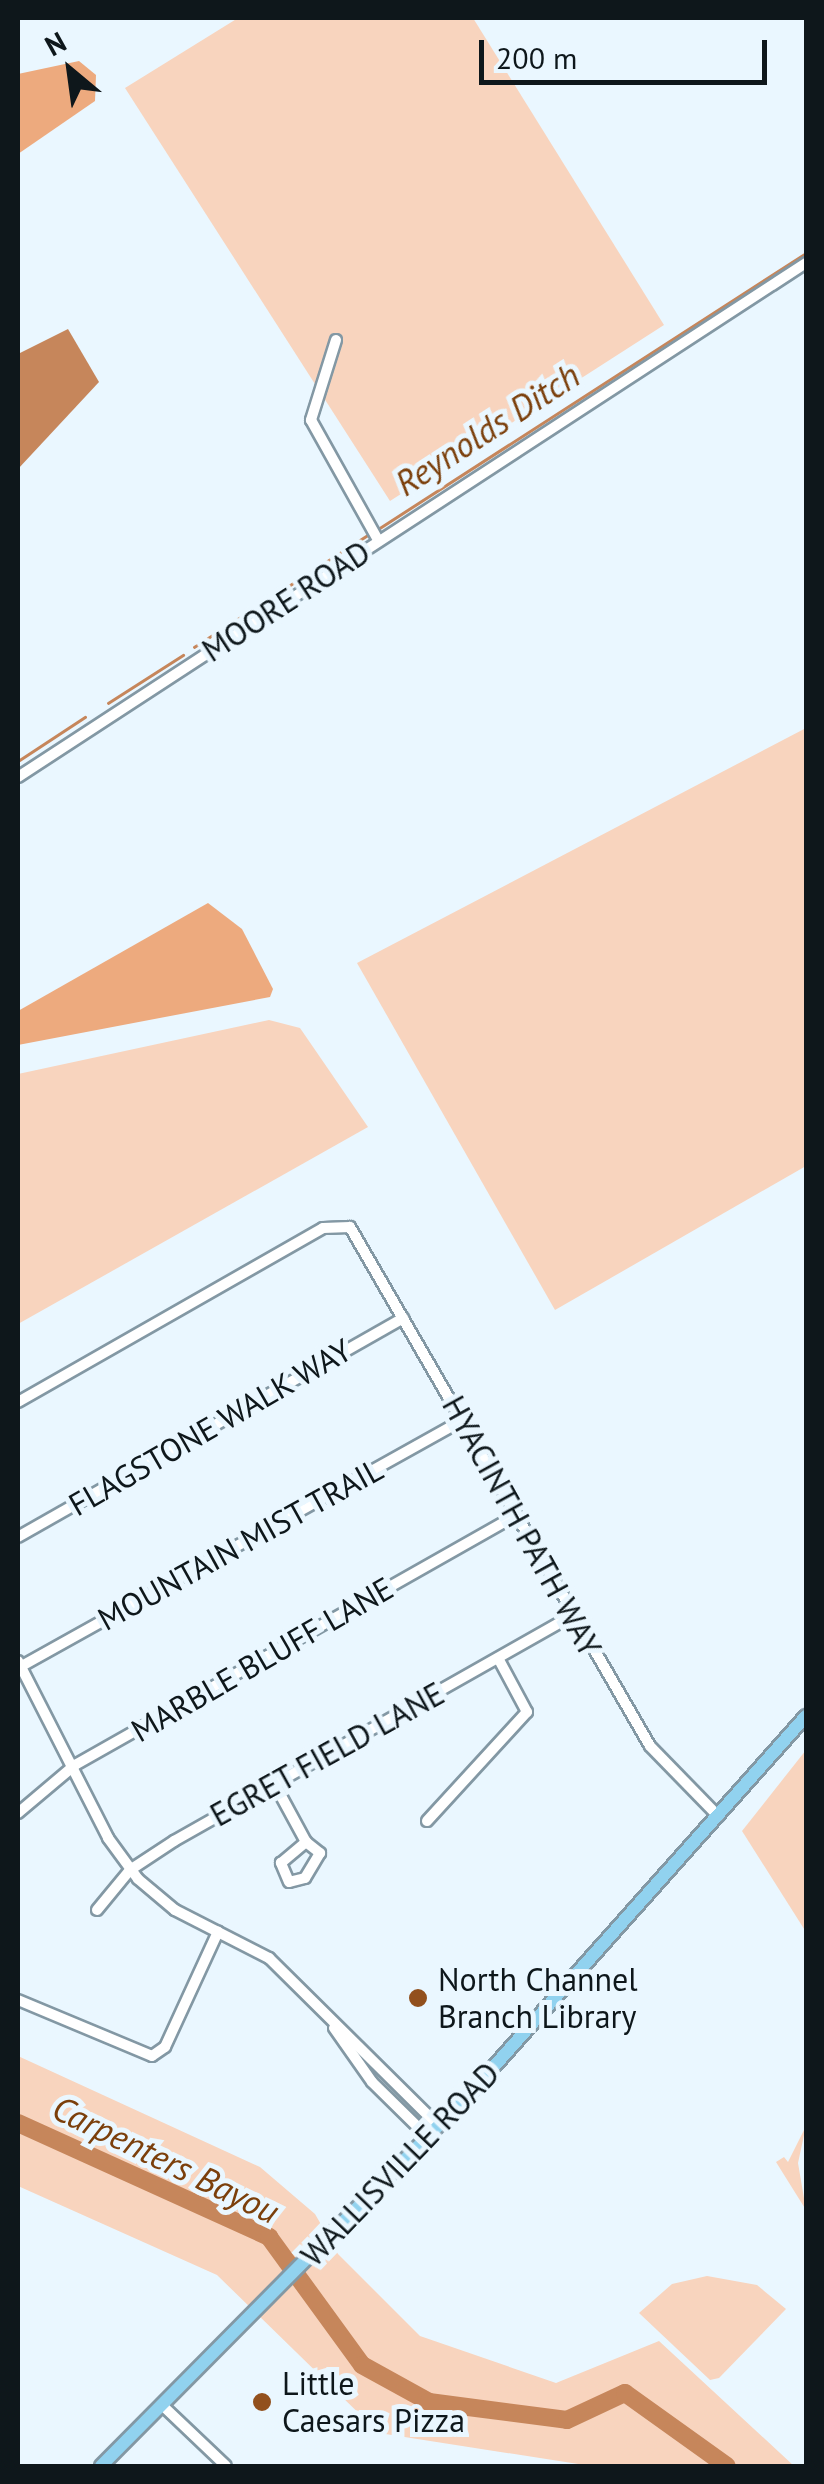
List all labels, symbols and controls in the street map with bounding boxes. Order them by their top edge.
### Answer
north arrow [20,20,120,120]
scale bar [484,20,772,82]
text: N [38,23,72,64]
text: 200 m [496,38,577,77]
water label: Reynolds Ditch [387,354,587,504]
street label: MOORE ROAD [195,533,377,669]
street label: FLAGSTONE WALK WAY [61,1330,359,1524]
street label: HYACINTH PATH WAY [434,1389,610,1663]
street label: MOUNTAIN MIST TRAIL [90,1449,390,1639]
street label: MARBLE BLUFF LANE [124,1568,400,1750]
street label: EGRET FIELD LANE [203,1674,451,1834]
place label: North Channel Branch Library [438,1961,638,2036]
marker: North Channel Branch Library [407,1987,429,2009]
street label: WALLISVILLE ROAD [293,2054,507,2274]
water label: Carpenters Bayou [46,2086,286,2232]
place label: Little Caesars Pizza [282,2365,465,2440]
marker: Little Caesars Pizza [251,2391,273,2413]

